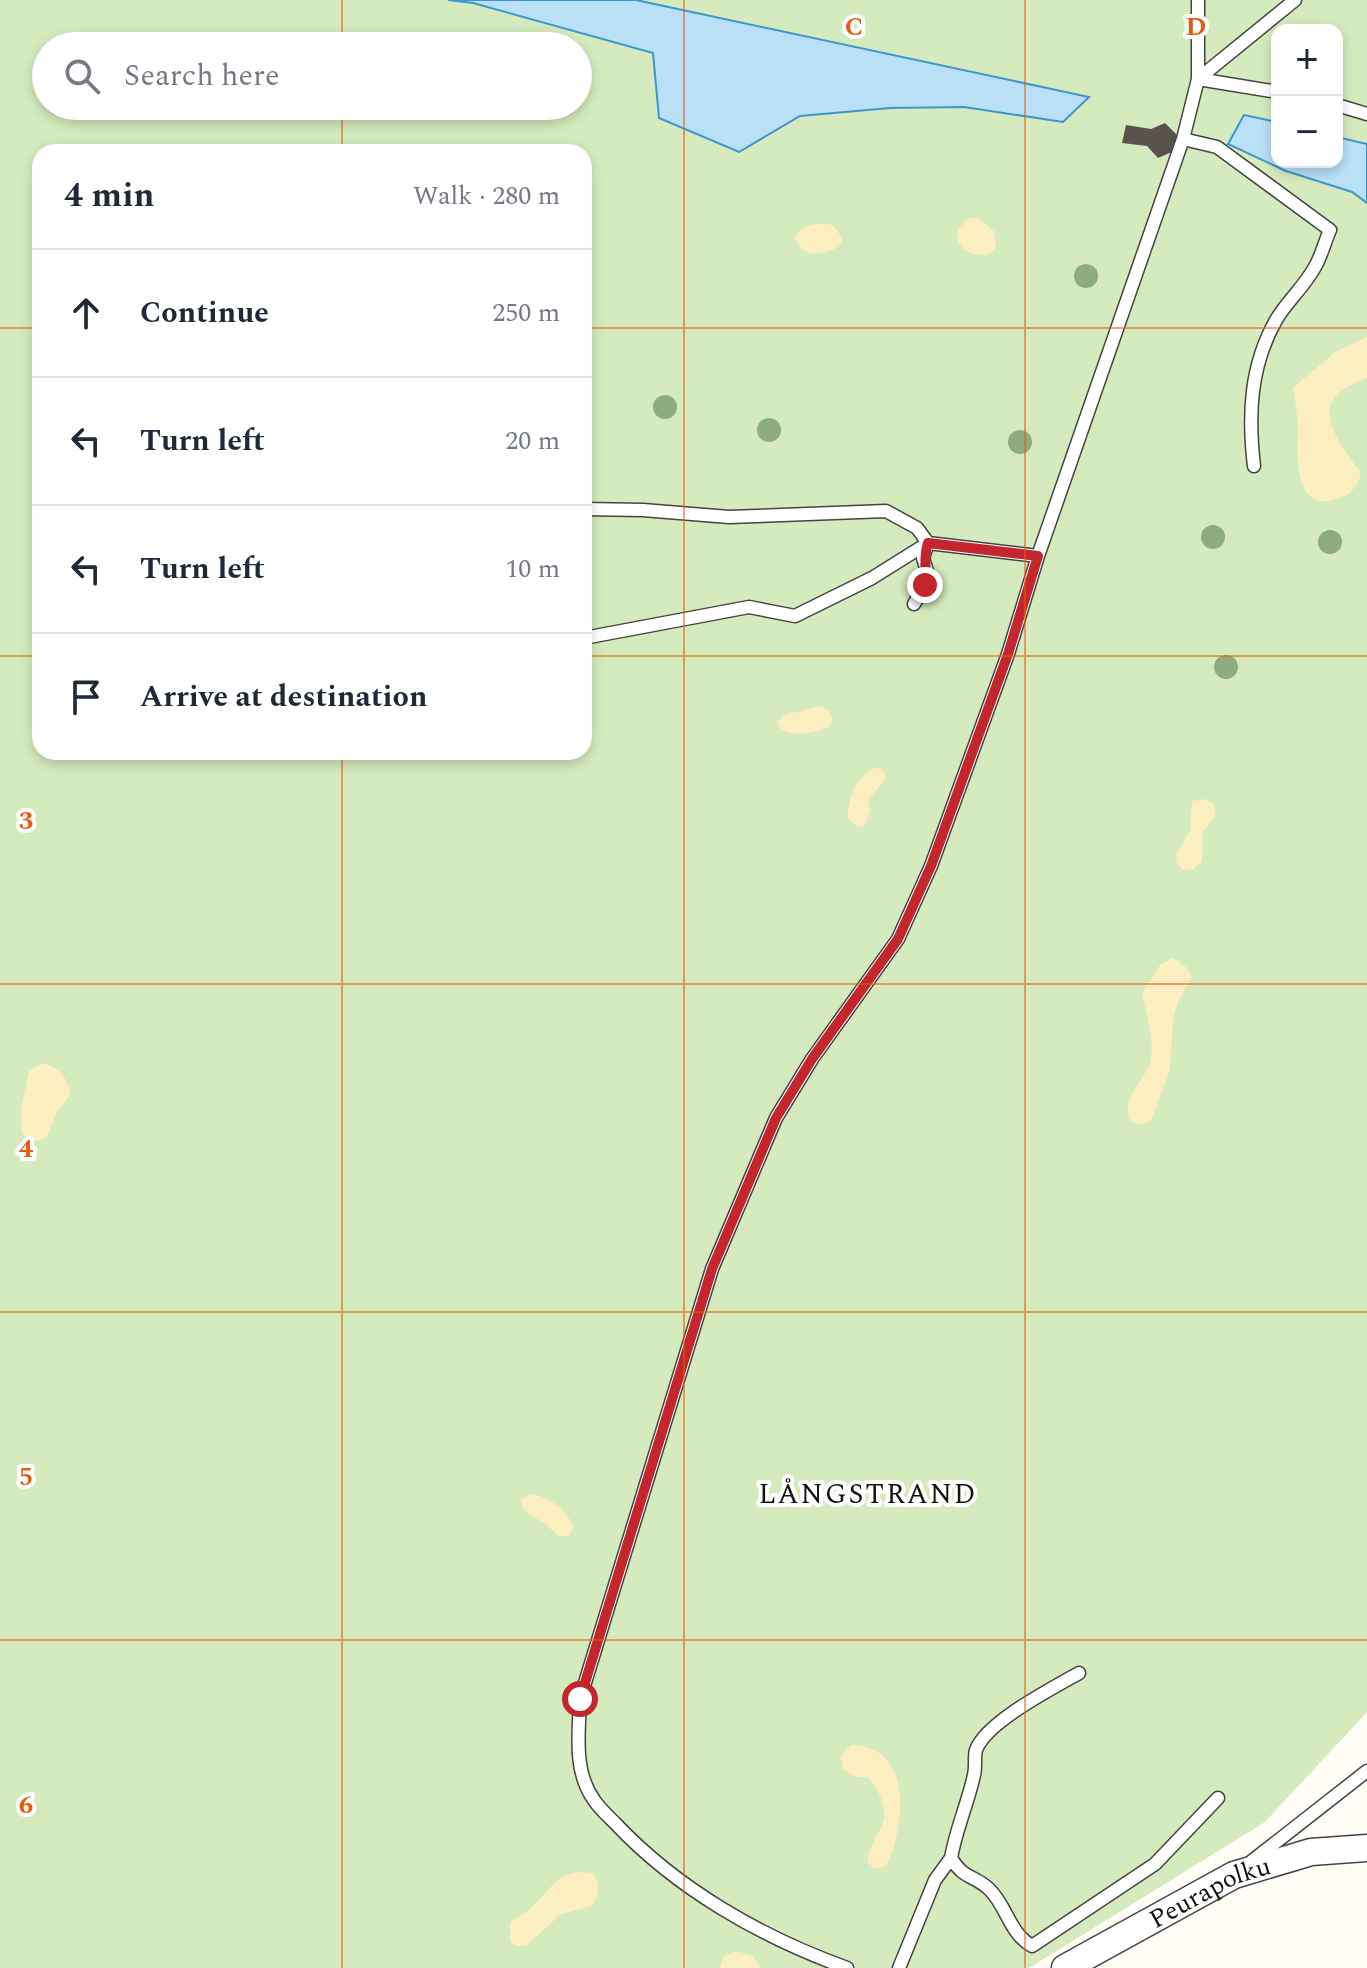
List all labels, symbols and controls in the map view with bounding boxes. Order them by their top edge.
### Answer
text: C [845,7,863,47]
text: D [1186,7,1206,47]
map controls [1271,24,1343,168]
button: + [1271,24,1343,96]
search box [32,32,592,120]
text: Search here [124,53,280,99]
icon: search [60,54,104,98]
button: − [1271,96,1343,168]
text: 4 min [64,170,154,222]
text: Walk · 280 m [413,176,560,216]
text: Continue [140,290,269,336]
icon: ahead [64,291,108,335]
text: 250 m [492,293,560,333]
text: Turn left [140,418,265,464]
icon: left [64,419,108,463]
text: 20 m [505,421,560,461]
text: Turn left [140,546,265,592]
icon: left [64,547,108,591]
text: 10 m [505,549,560,589]
route end [907,567,943,603]
text: Arrive at destination [140,674,427,720]
icon: arrive [64,675,108,719]
text: 3 [19,801,33,841]
text: 4 [19,1129,34,1169]
text: 5 [19,1457,33,1497]
district label: LÅNGSTRAND [758,1473,978,1516]
route start [562,1681,598,1717]
text: 6 [19,1785,33,1825]
street label: Peurapolku [1142,1846,1276,1939]

